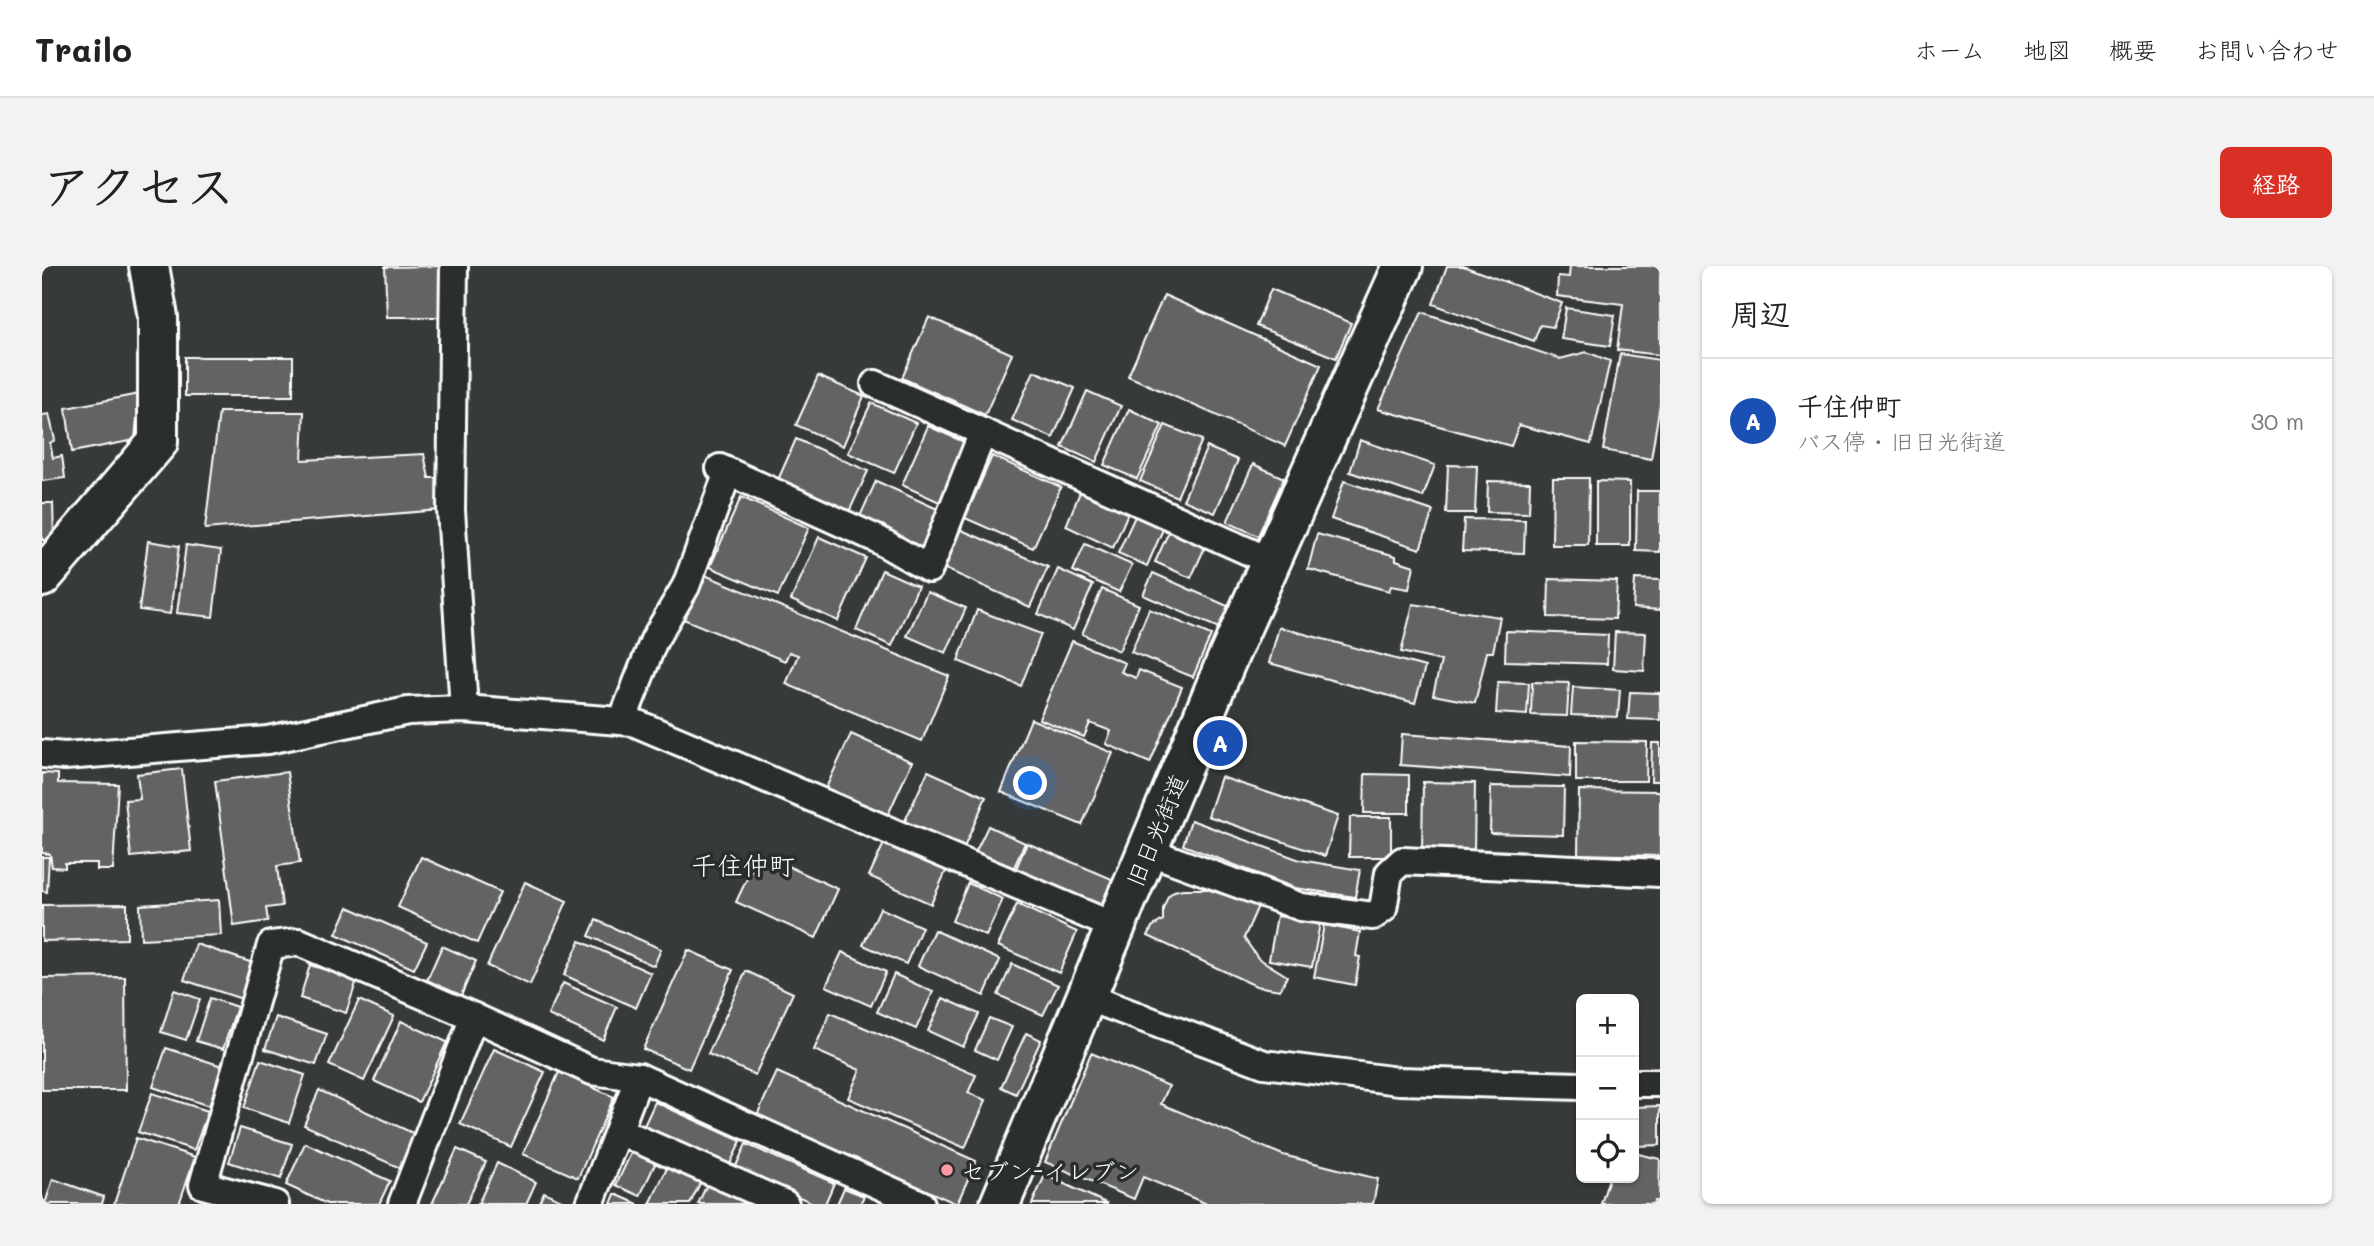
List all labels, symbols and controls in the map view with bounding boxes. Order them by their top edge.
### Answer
text: Trailo [35,27,132,70]
text: ホーム [1914,34,1985,65]
text: 地図 [2023,34,2071,65]
text: 概要 [2109,34,2157,65]
text: お問い合わせ [2195,34,2339,65]
button: 経路 [2220,147,2332,218]
text: アクセス [42,153,235,216]
text: 周辺 [1730,293,1790,333]
text: 千住仲町 [1797,389,1901,423]
text: A [1745,406,1761,436]
text: 30 m [2251,406,2304,436]
text: バス停 · 旧日光街道 [1797,426,2006,456]
pin: A [1197,717,1243,769]
your location [1013,766,1047,800]
street label: 旧日光街道 [1118,769,1194,891]
district label: 千住仲町 [691,848,795,882]
map controls [1576,994,1639,1183]
button: + [1576,994,1639,1057]
button: − [1576,1057,1639,1120]
button: locate [1576,1120,1639,1183]
place label: セブン-イレブン [961,1155,1139,1186]
marker: セブン-イレブン [939,1162,955,1178]

